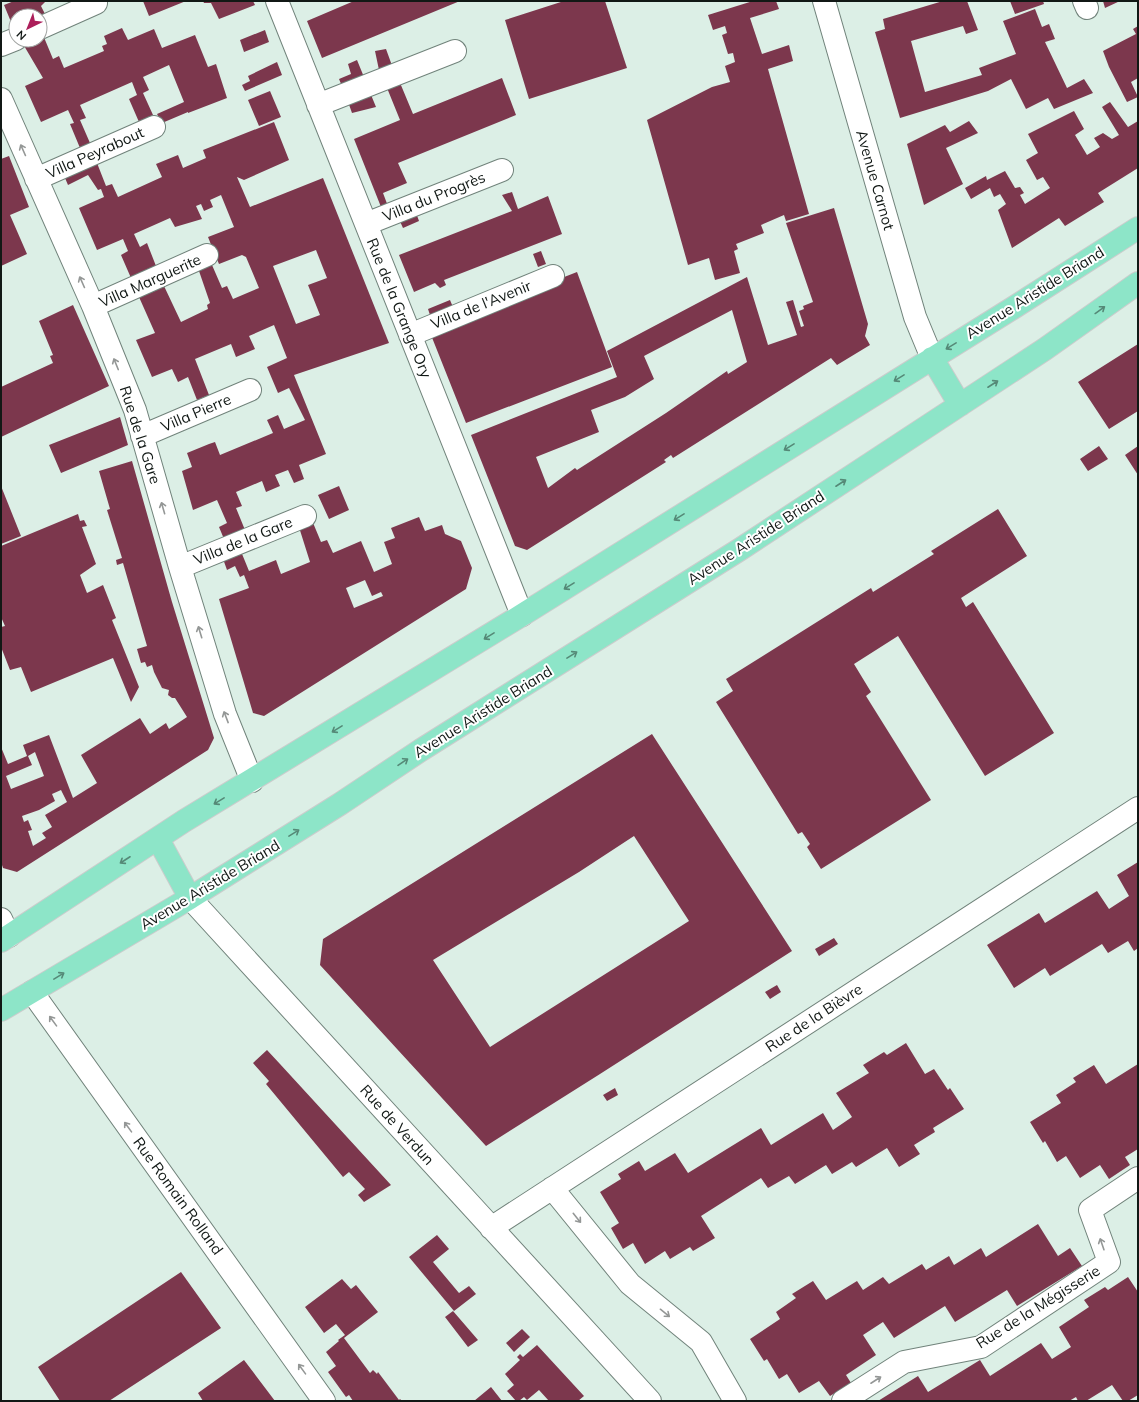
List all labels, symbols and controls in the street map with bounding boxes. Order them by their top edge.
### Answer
north arrow [8,8,48,48]
text: N [13,27,29,43]
street label: Villa Peyrabout [43,122,147,183]
street label: Avenue Carnot [852,128,899,232]
one-way arrow [19,145,27,157]
street label: Villa du Progrès [380,167,488,226]
street label: Rue de la Grange Ory [363,235,436,381]
street label: Avenue Aristide Briand [962,242,1107,343]
street label: Villa Marguerite [96,250,204,311]
one-way arrow [78,276,85,288]
street label: Villa de l'Avenir [428,276,534,333]
one-way arrow [1094,306,1105,314]
one-way arrow [946,342,957,350]
one-way arrow [112,358,120,370]
one-way arrow [893,375,905,383]
one-way arrow [987,379,999,387]
street label: Rue de la Gare [116,383,165,486]
street label: Villa Pierre [158,389,234,436]
one-way arrow [783,444,795,452]
one-way arrow [836,479,847,487]
street label: Avenue Aristide Briand [684,486,828,589]
one-way arrow [159,501,166,514]
street label: Villa de la Gare [191,512,295,569]
one-way arrow [673,513,685,521]
one-way arrow [563,582,575,590]
one-way arrow [196,626,203,639]
one-way arrow [483,632,495,640]
one-way arrow [566,651,578,659]
street label: Avenue Aristide Briand [410,661,555,762]
one-way arrow [222,712,230,724]
one-way arrow [331,725,343,733]
one-way arrow [397,758,408,766]
one-way arrow [213,797,225,805]
one-way arrow [288,829,299,837]
street label: Avenue Aristide Briand [136,835,283,934]
one-way arrow [120,856,131,864]
one-way arrow [53,972,65,980]
street label: Rue de la Bièvre [762,979,866,1056]
one-way arrow [48,1016,57,1027]
street label: Rue de Verdun [356,1081,438,1169]
one-way arrow [124,1122,132,1133]
street label: Rue Romain Rolland [129,1133,228,1258]
one-way arrow [573,1213,581,1224]
one-way arrow [1098,1239,1106,1251]
street label: Rue de la Mégisserie [972,1261,1103,1352]
one-way arrow [660,1308,670,1317]
one-way arrow [298,1364,306,1375]
one-way arrow [870,1376,881,1384]

